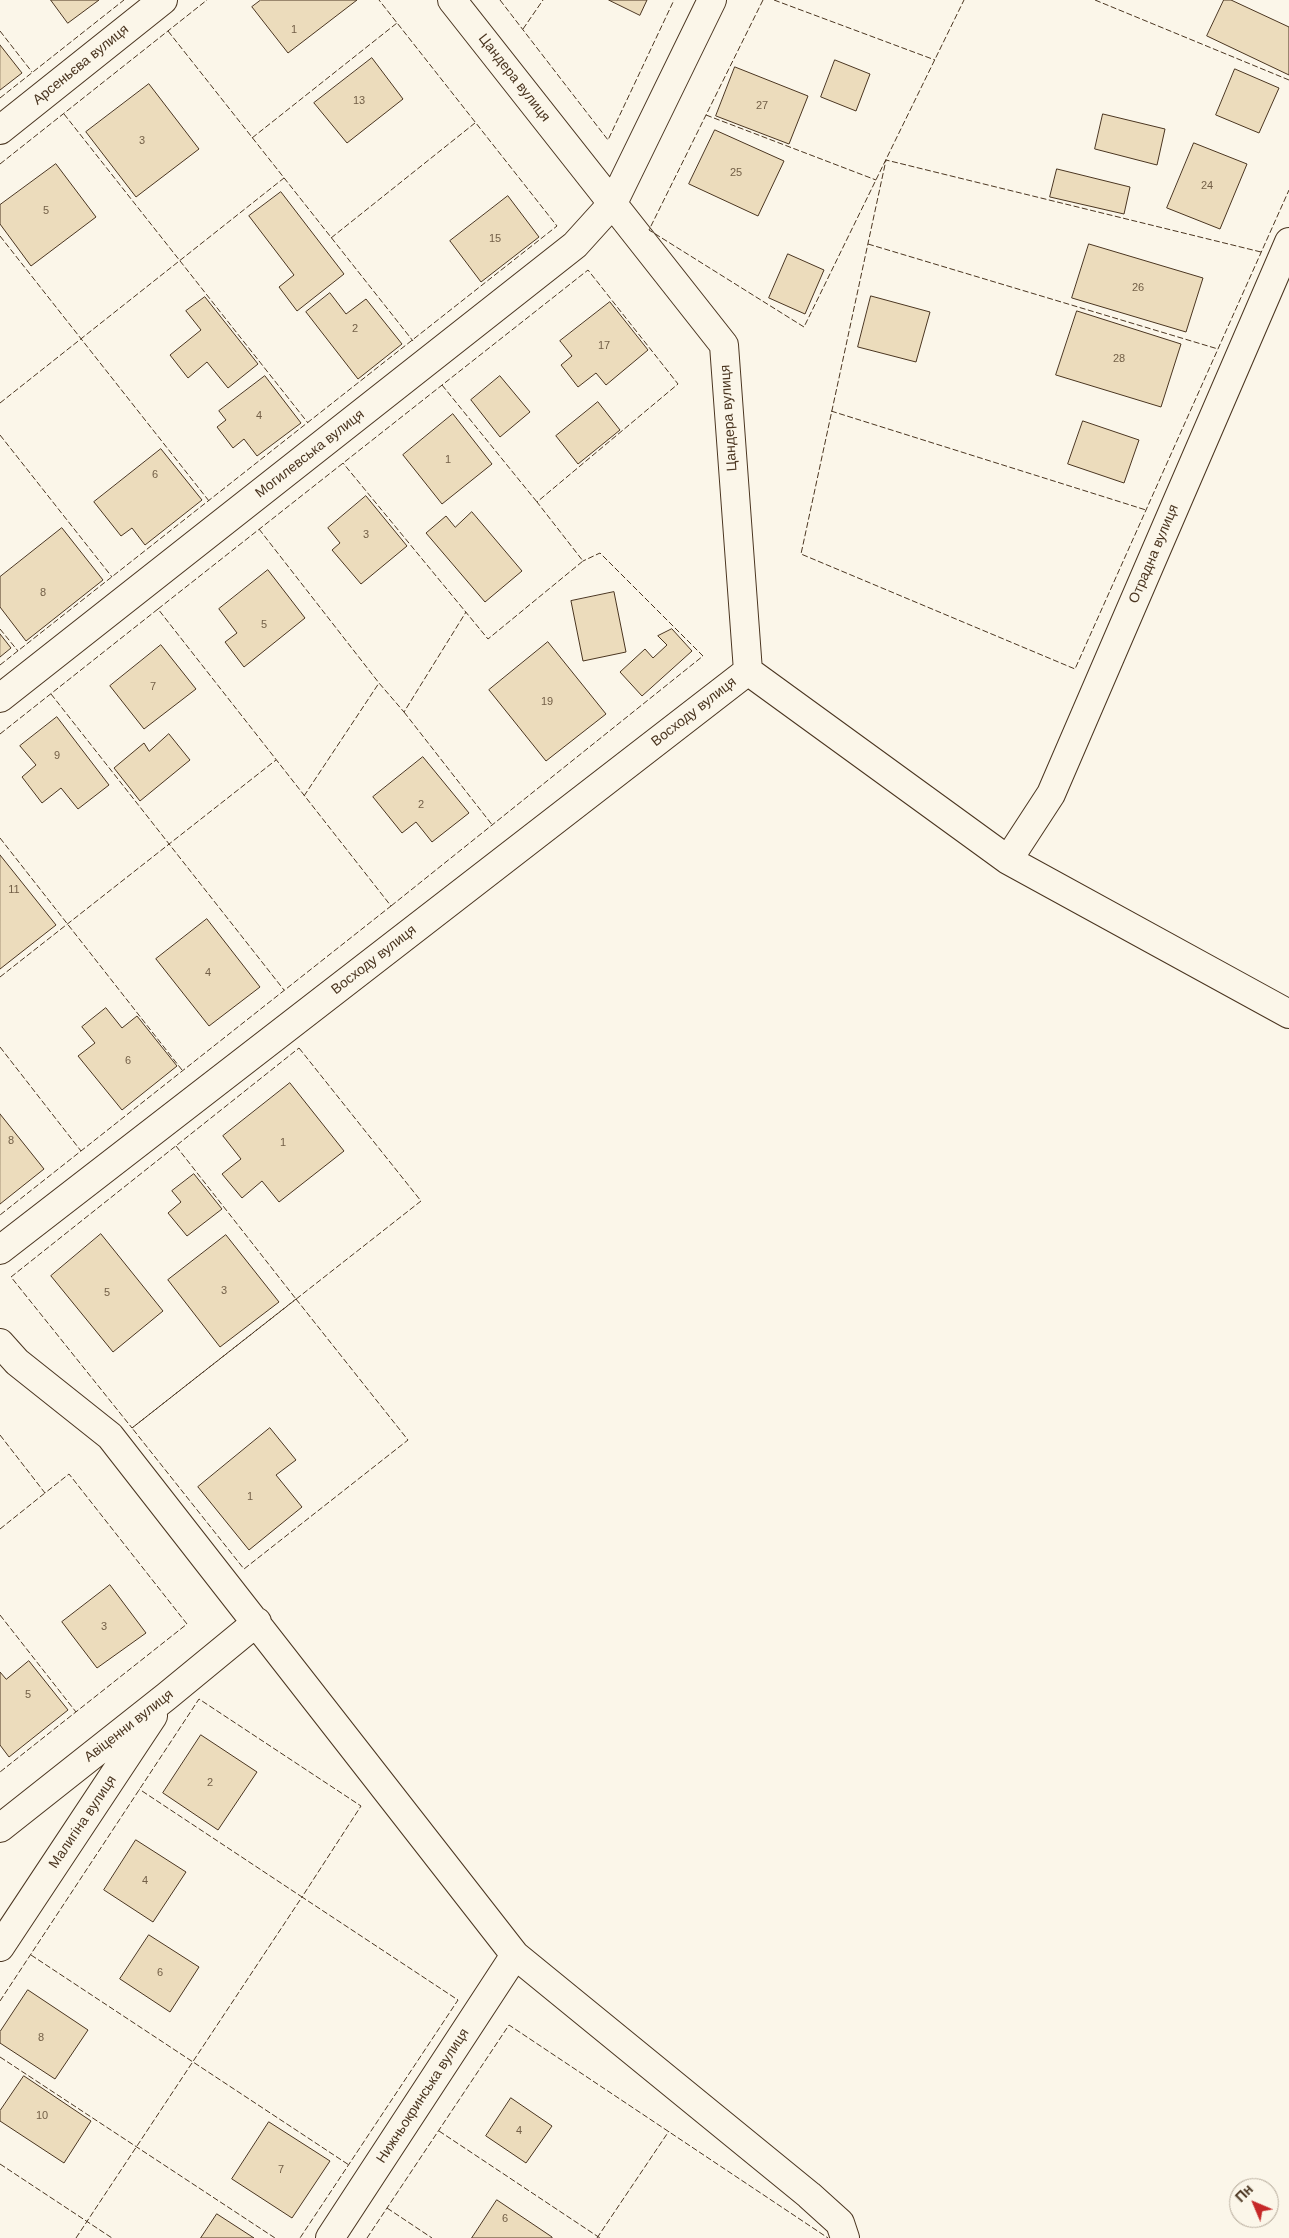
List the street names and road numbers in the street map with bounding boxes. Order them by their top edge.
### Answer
street label: Арсеньєва вулиця [30,21,132,109]
street label: Цандера вулиця [474,31,554,125]
street label: Цандера вулиця [717,364,741,472]
street label: Могилевська вулиця [252,406,368,502]
street label: Отрадна вулиця [1126,502,1182,606]
street label: Восходу вулиця [648,674,740,750]
street label: Восходу вулиця [328,922,420,998]
street label: Авіценни вулиця [81,1686,177,1766]
street label: Малигіна вулиця [46,1772,120,1872]
street label: Нижньокринська вулиця [373,2025,473,2167]

